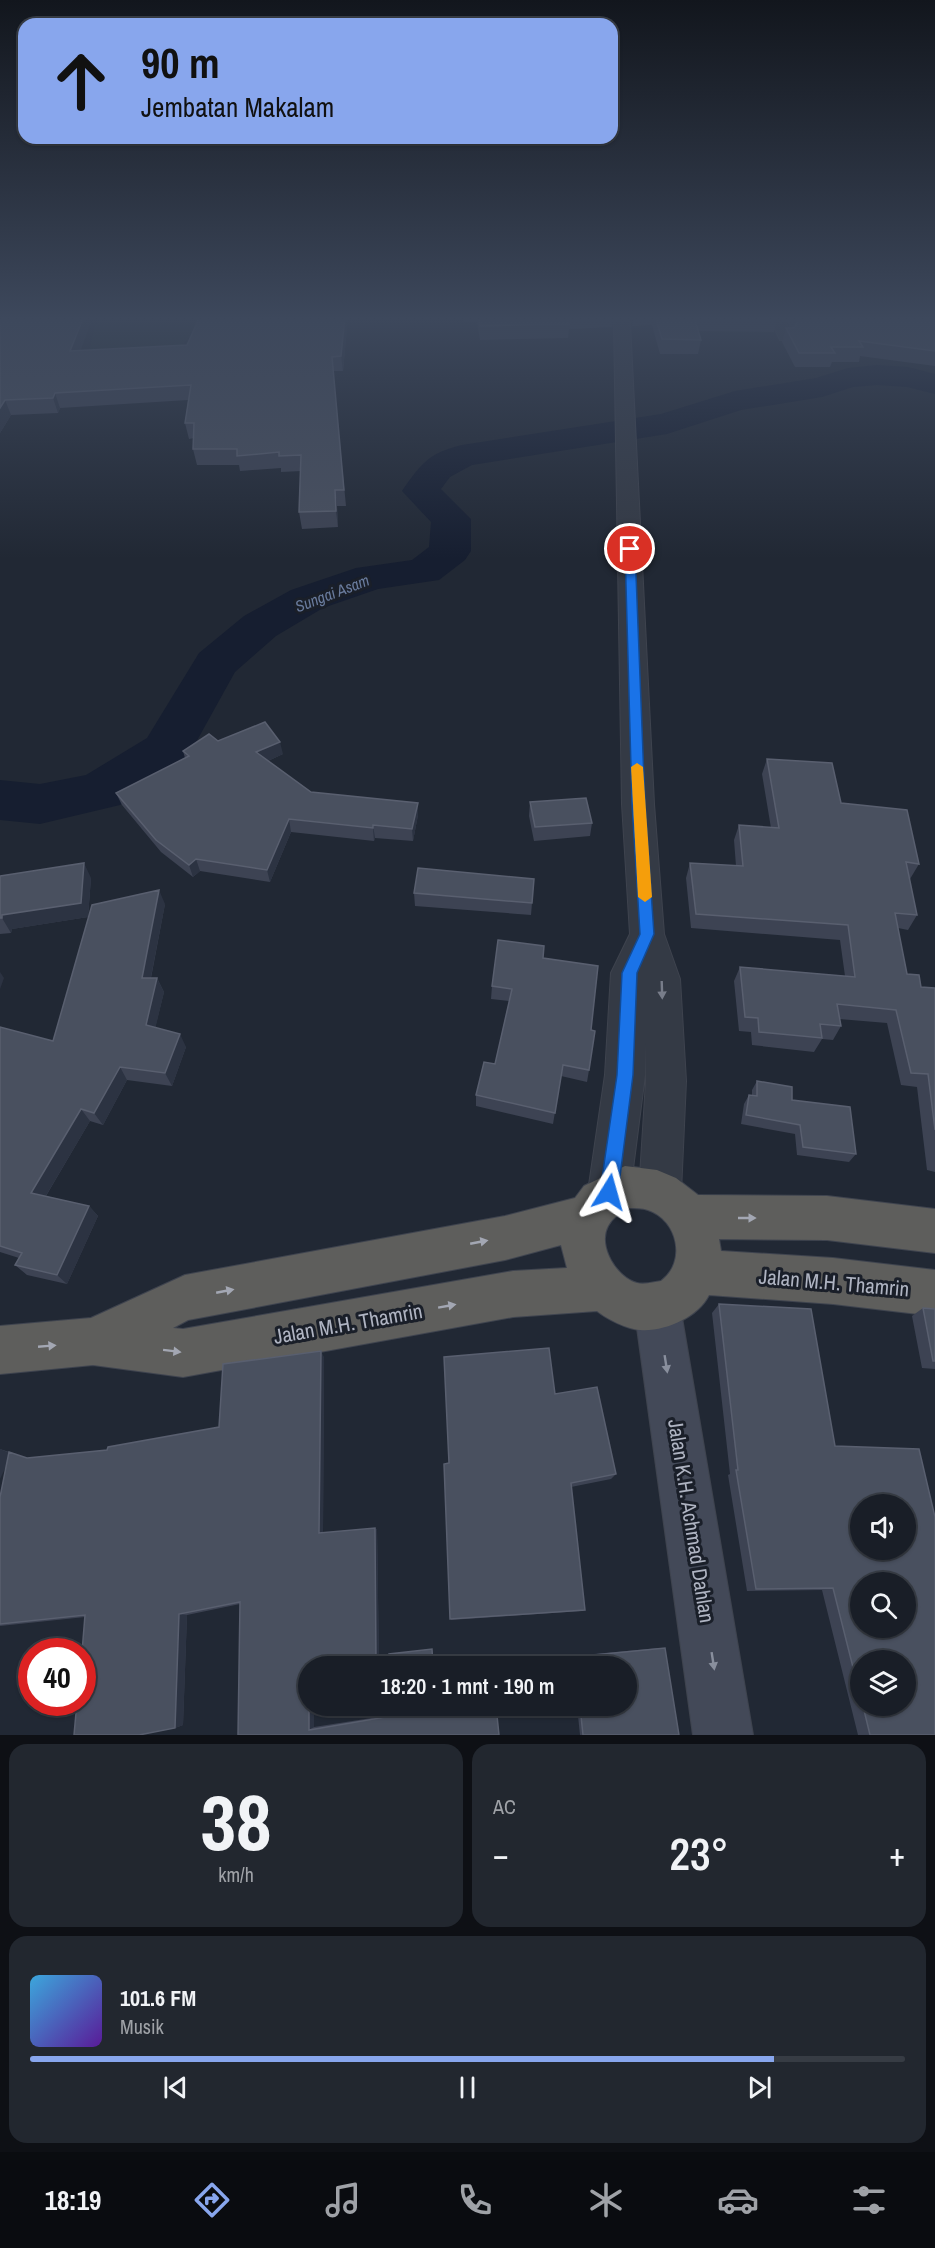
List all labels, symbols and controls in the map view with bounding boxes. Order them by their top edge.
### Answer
text: 90 m [141,35,220,91]
icon: ahead [42,42,120,120]
text: Jembatan Makalam [141,89,334,125]
pin [604,523,655,574]
icon: arrive [613,532,646,565]
water label: Sungai Asam [292,569,372,617]
one-way arrow [658,980,667,999]
position arrow [577,1160,641,1224]
one-way arrow [738,1213,757,1223]
one-way arrow [469,1238,488,1247]
street label: Jalan M.H. Thamrin [758,1261,910,1304]
one-way arrow [216,1286,235,1295]
street label: Jalan M.H. Thamrin [271,1296,425,1351]
one-way arrow [437,1301,456,1310]
one-way arrow [37,1341,56,1351]
one-way arrow [163,1347,182,1356]
one-way arrow [662,1355,671,1374]
street label: Jalan K.H. Achmad Dahlan [661,1417,722,1625]
map controls [850,1494,916,1716]
button: sound [850,1494,916,1560]
button: search [850,1572,916,1638]
speed limit sign: 40 [18,1638,96,1716]
button: layers [850,1650,916,1716]
one-way arrow [709,1651,718,1670]
text: 18:20 · 1 mnt · 190 m [381,1671,554,1701]
text: 38 [200,1769,272,1874]
text: AC [493,1793,516,1820]
text: 23° [669,1823,729,1884]
text: − [493,1832,509,1876]
text: + [889,1832,905,1876]
text: km/h [218,1861,254,1888]
text: 101.6 FM [120,1983,196,2013]
text: Musik [120,2013,164,2040]
icon: previous [159,2071,192,2104]
icon: pause [451,2071,484,2104]
icon: next [743,2071,776,2104]
icon: directions [191,2179,233,2221]
icon: music [322,2179,364,2221]
icon: phone [454,2179,496,2221]
icon: climate [585,2179,627,2221]
icon: car [717,2179,759,2221]
icon: filters [848,2179,890,2221]
text: 18:19 [45,2182,101,2218]

